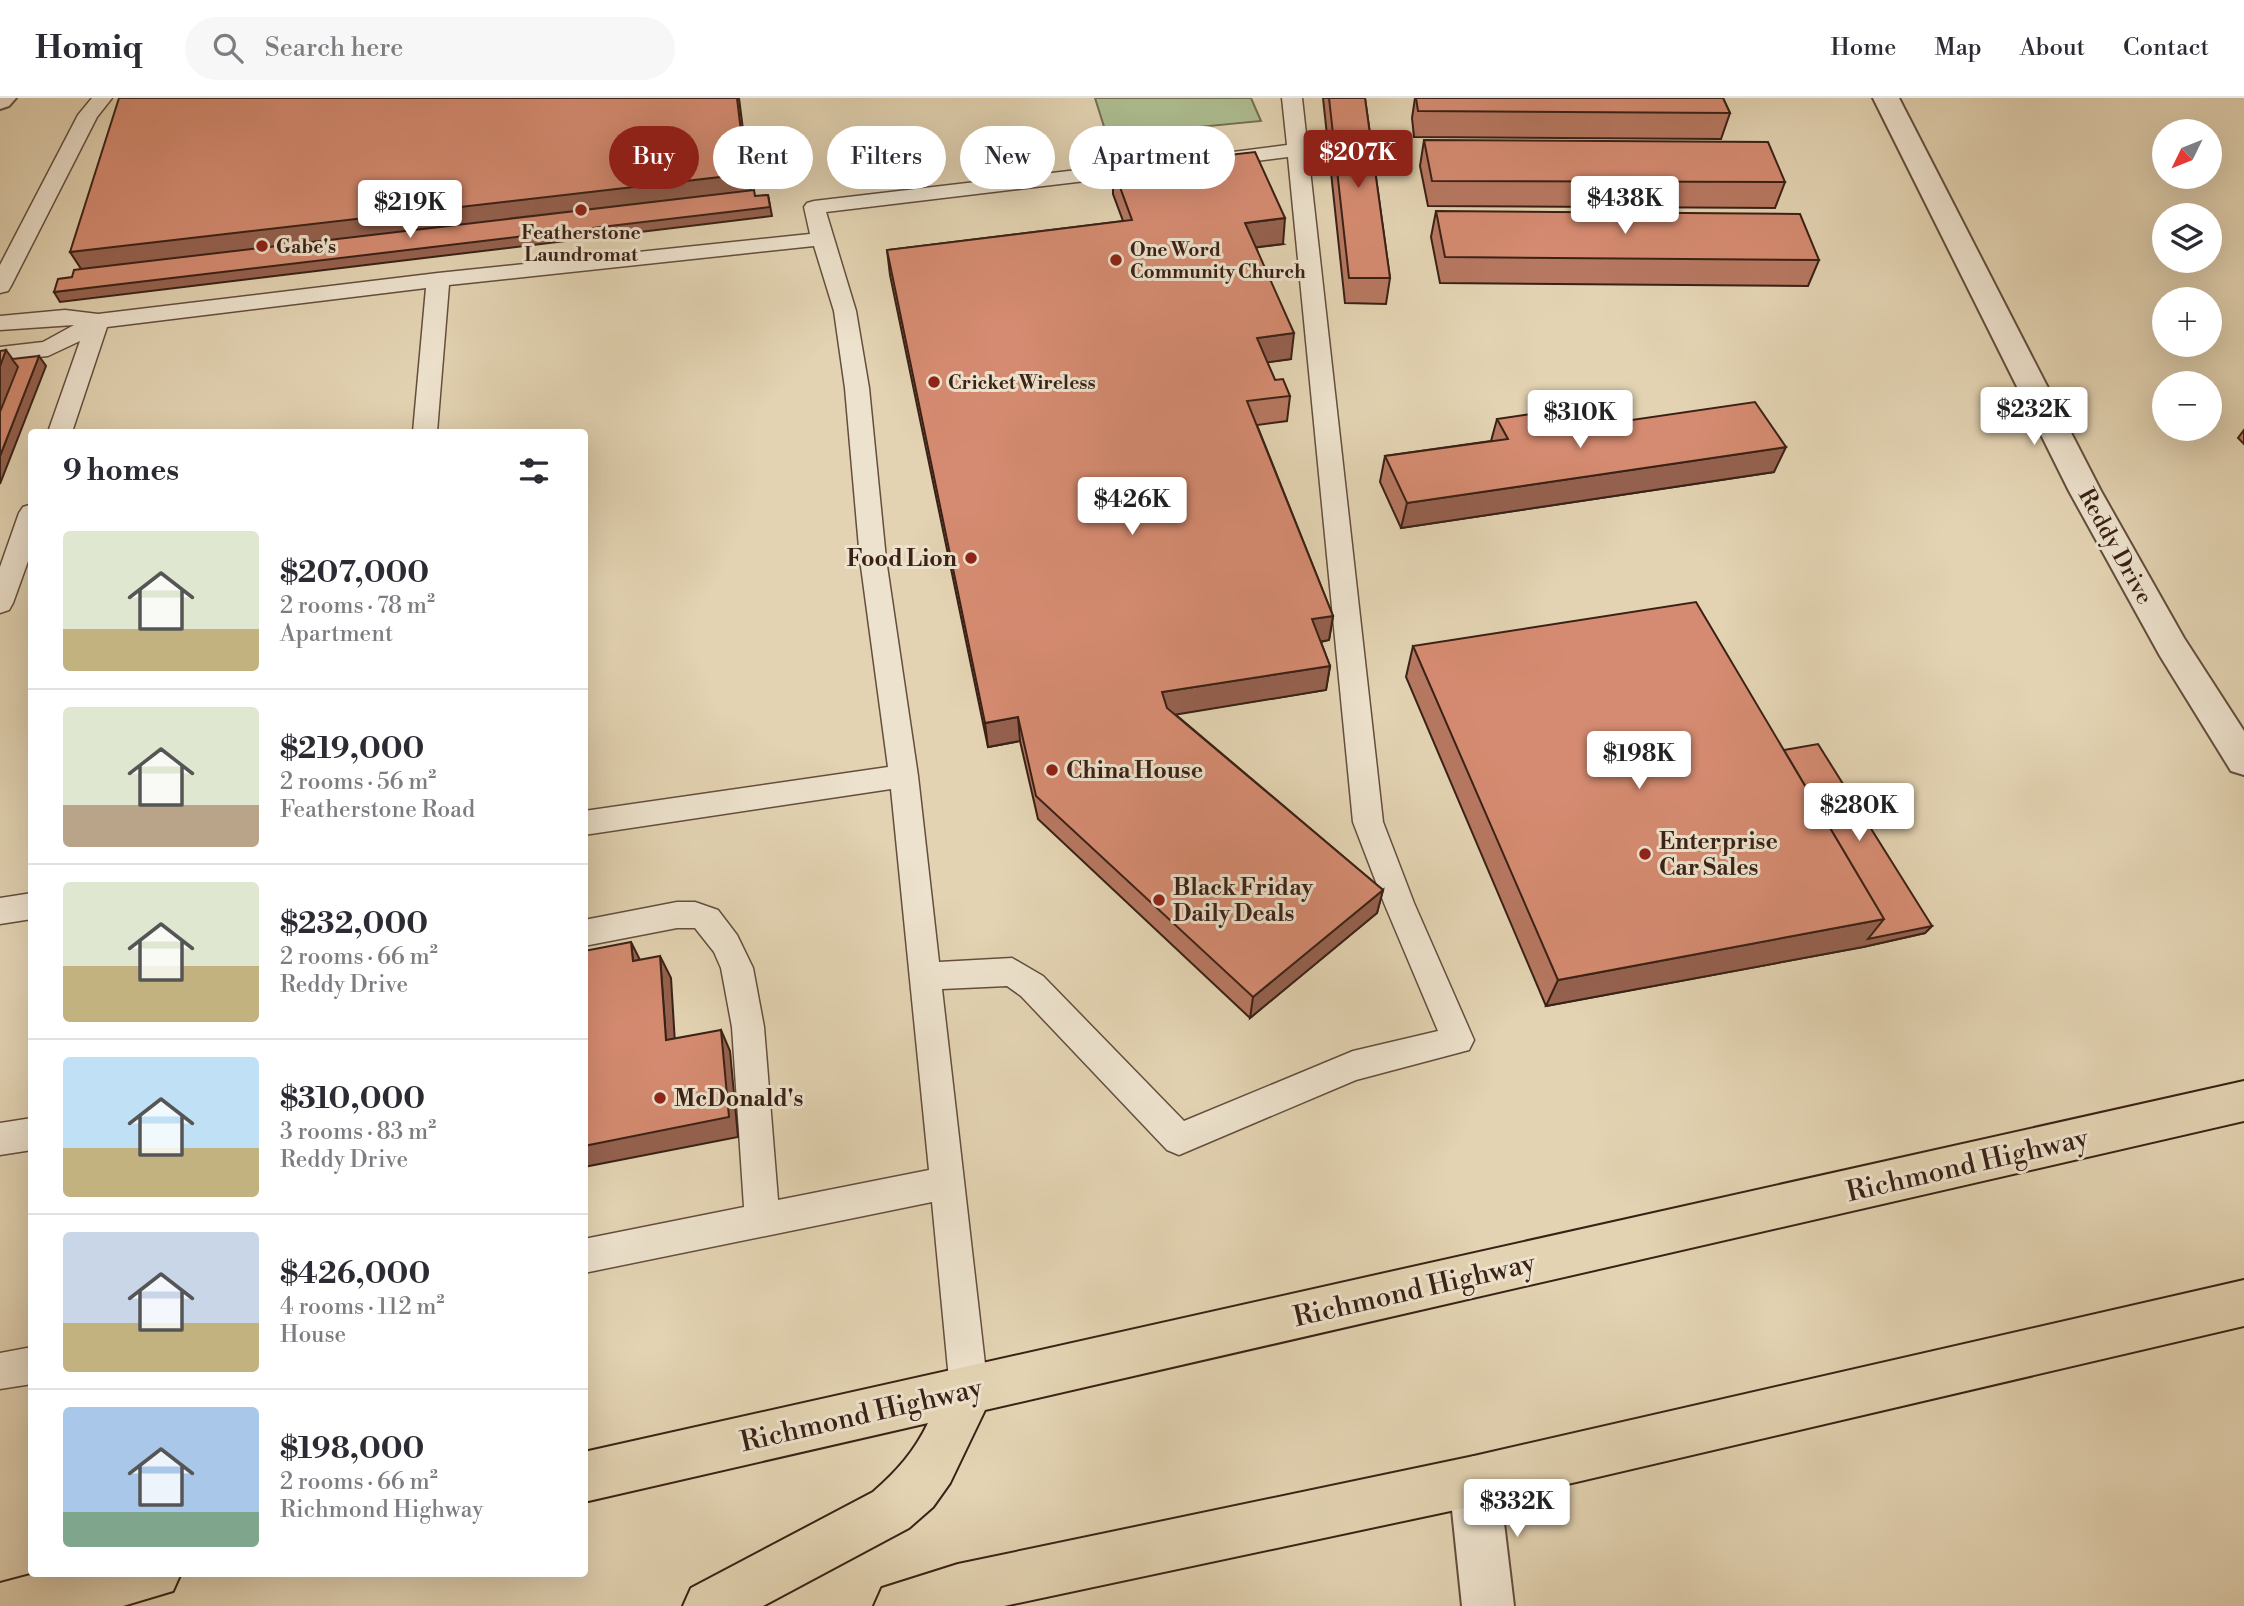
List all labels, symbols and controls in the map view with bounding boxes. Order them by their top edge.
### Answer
search box [185,17,675,80]
text: Homiq [35,28,143,69]
icon: search [209,29,247,67]
text: Search here [265,32,403,64]
text: Home [1831,33,1896,63]
text: Map [1934,33,1982,63]
text: About [2020,33,2085,63]
text: Contact [2123,33,2209,63]
north arrow [2152,119,2222,189]
map controls [2152,119,2222,441]
chip: Buy [609,126,699,189]
chip: Rent [713,126,813,189]
chip: Filters [827,126,946,189]
chip: New [960,126,1055,189]
chip: Apartment [1069,126,1235,189]
pin: $207K [1309,130,1407,190]
text: $207K [1320,139,1396,167]
pin: $438K [1576,176,1674,236]
pin: $219K [361,180,459,240]
text: $438K [1587,185,1663,213]
text: $219K [374,189,446,217]
marker: Featherstone Laundromat [573,202,589,218]
button: layers [2152,203,2222,273]
place label: Featherstone Laundromat [521,221,641,267]
place label: Gabe's [276,235,336,259]
marker: Gabe's [254,238,270,254]
place label: One Word Community Church [1130,238,1306,284]
marker: One Word Community Church [1108,252,1124,268]
button: + [2152,287,2222,357]
place label: Cricket Wireless [948,371,1096,395]
button: − [2152,371,2222,441]
marker: Cricket Wireless [926,374,942,390]
pin: $232K [1985,388,2083,447]
pin: $310K [1531,390,1629,450]
text: $232K [1997,396,2071,424]
text: $310K [1544,399,1616,427]
text: 9 homes [63,452,179,490]
icon: filters [515,452,553,490]
pin: $426K [1083,478,1181,537]
street label: Reddy Drive [2072,484,2158,609]
text: $426K [1094,486,1170,514]
place label: Food Lion [847,545,957,573]
marker: Food Lion [963,550,979,566]
text: $207,000 [280,554,429,592]
icon: home [119,559,203,643]
text: 2 rooms · 78 m² [280,592,435,620]
text: Apartment [280,620,393,648]
text: $219,000 [280,730,424,768]
pin: $198K [1590,732,1688,791]
icon: home [119,735,203,819]
text: $198K [1603,740,1675,768]
place label: China House [1066,757,1203,785]
marker: China House [1044,762,1060,778]
text: 2 rooms · 56 m² [280,768,436,796]
pin: $280K [1810,784,1908,843]
text: $280K [1820,792,1898,820]
text: Featherstone Road [280,796,475,824]
place label: Enterprise Car Sales [1659,828,1778,882]
marker: Enterprise Car Sales [1637,846,1653,862]
place label: Black Friday Daily Deals [1173,874,1314,928]
marker: Black Friday Daily Deals [1151,892,1167,908]
text: $232,000 [280,905,428,943]
icon: home [119,910,203,994]
text: 2 rooms · 66 m² [280,943,438,971]
text: Reddy Drive [280,971,408,999]
text: $310,000 [280,1080,425,1118]
icon: home [119,1085,203,1169]
place label: McDonald's [674,1085,803,1113]
marker: McDonald's [652,1090,668,1106]
text: 3 rooms · 83 m² [280,1118,436,1146]
street label: Richmond Highway [1843,1120,2092,1210]
text: Reddy Drive [280,1146,408,1174]
street label: Richmond Highway [1290,1245,1539,1335]
text: $426,000 [280,1255,430,1293]
icon: home [119,1260,203,1344]
text: 4 rooms · 112 m² [280,1293,445,1321]
text: House [280,1321,346,1349]
street label: Richmond Highway [737,1370,986,1460]
text: $198,000 [280,1430,424,1468]
icon: home [119,1435,203,1519]
text: 2 rooms · 66 m² [280,1468,438,1496]
pin: $332K [1468,1480,1566,1539]
text: $332K [1480,1488,1554,1516]
text: Richmond Highway [280,1496,483,1524]

